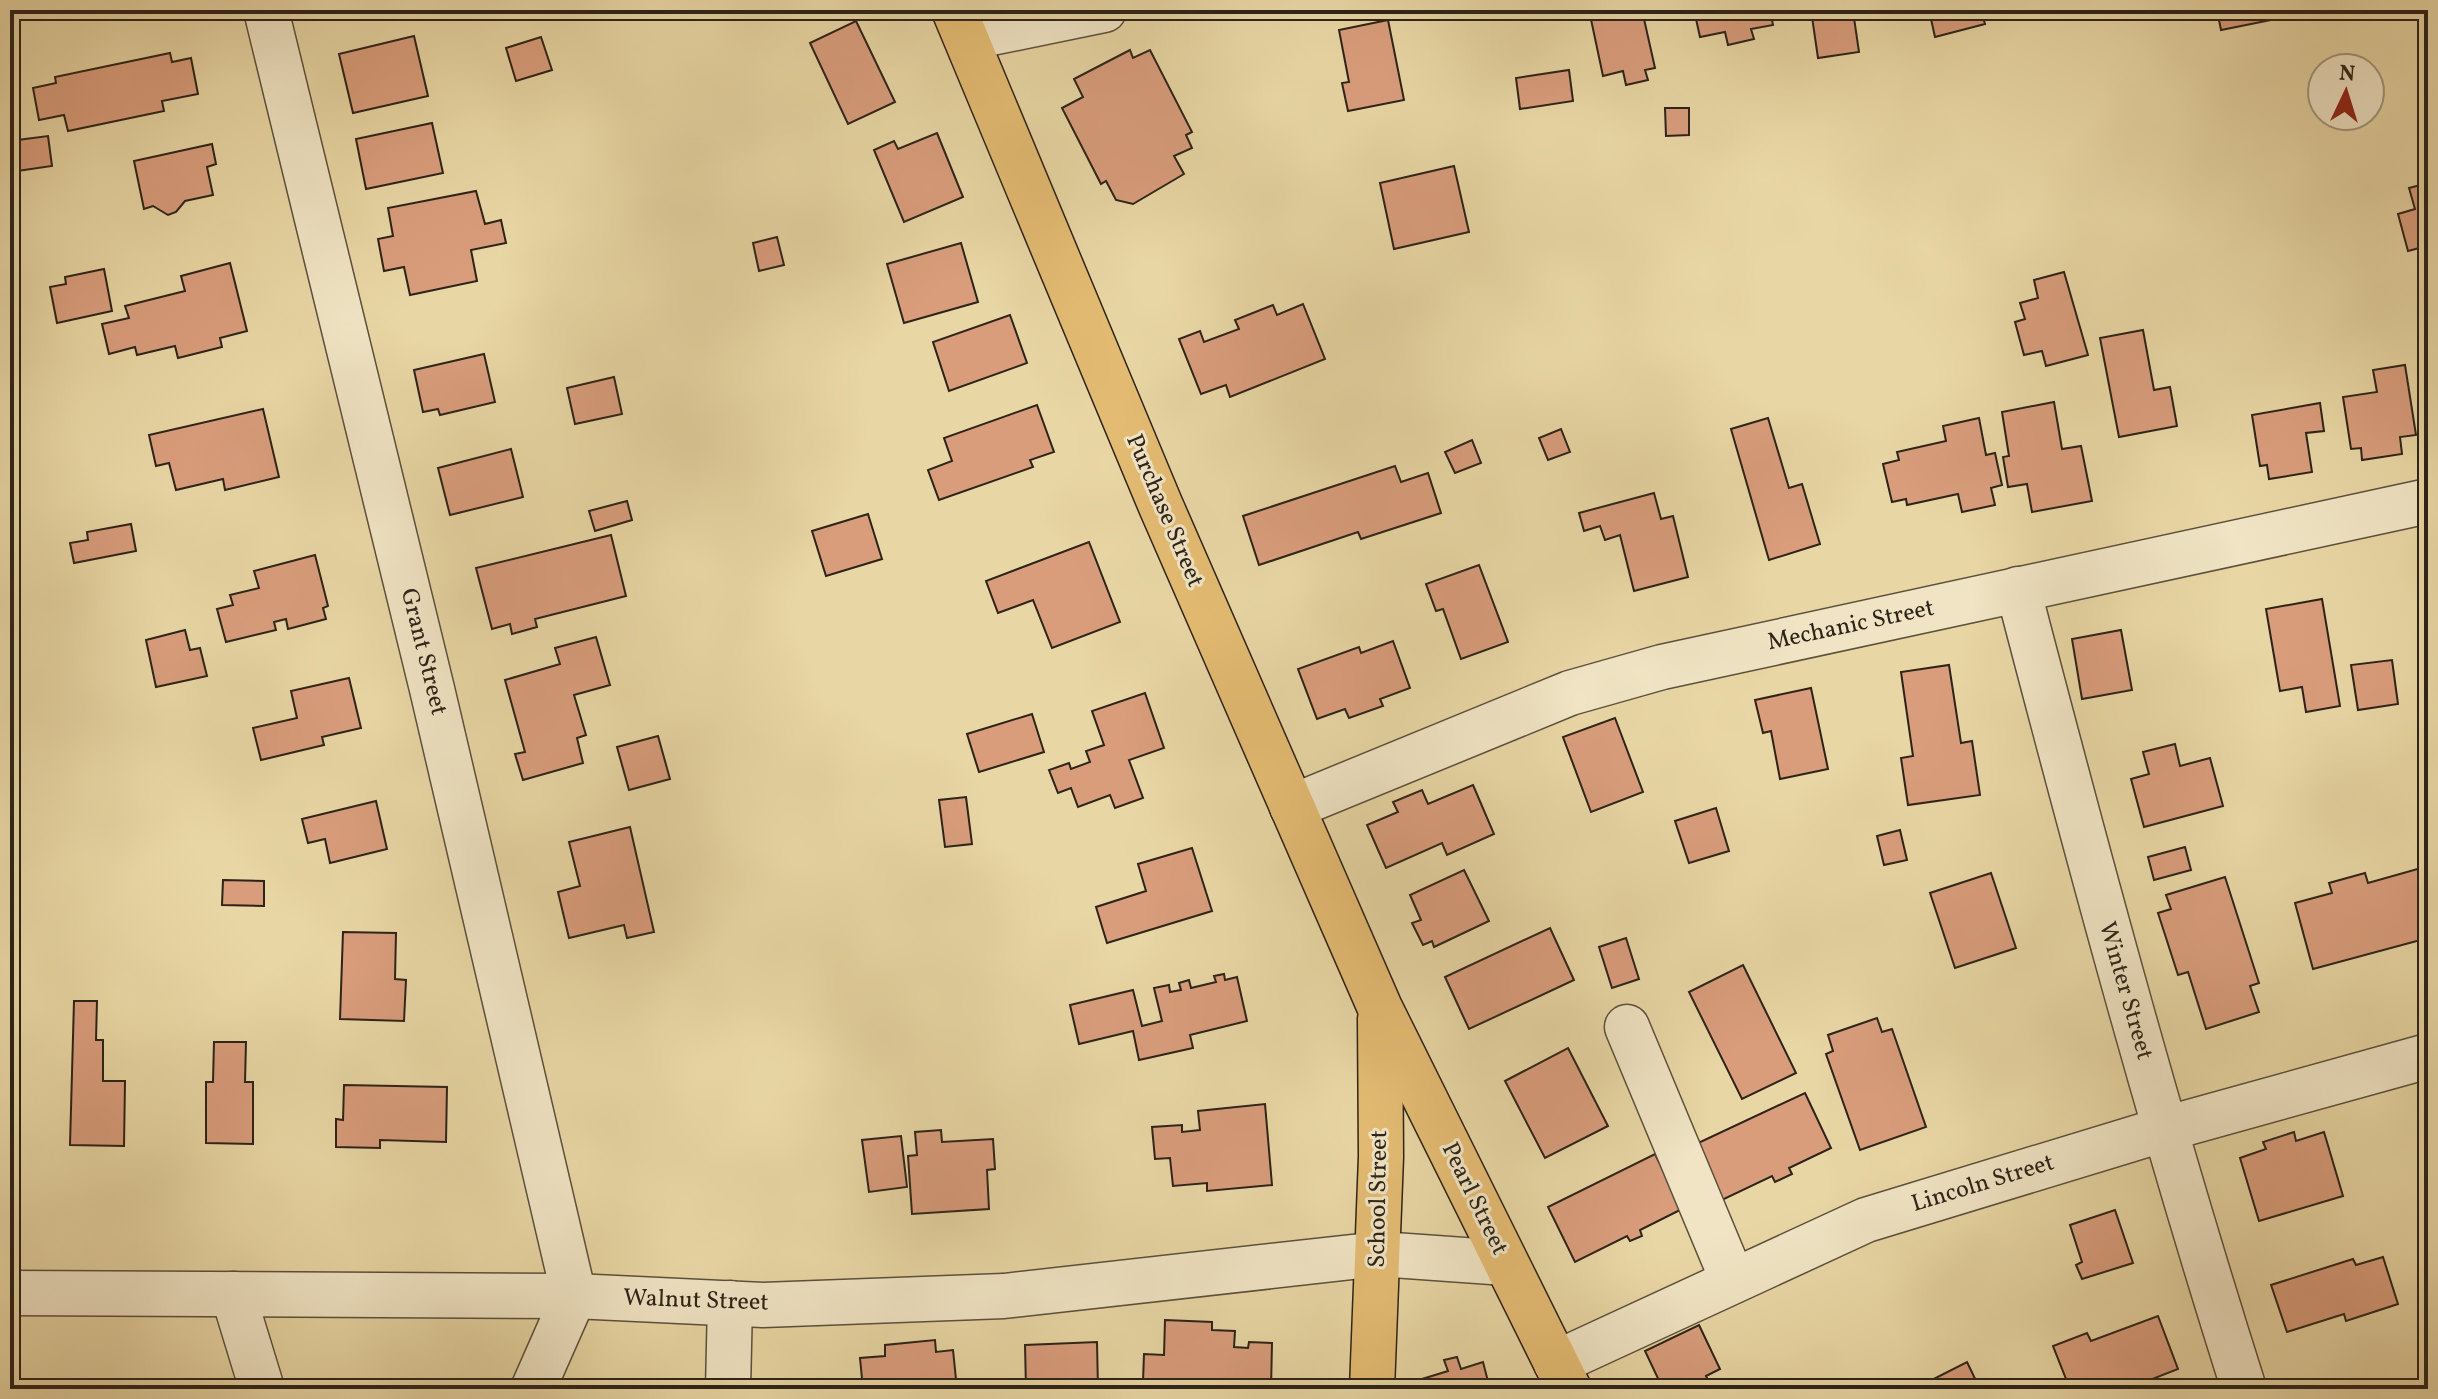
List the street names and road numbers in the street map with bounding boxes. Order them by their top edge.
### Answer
street label: Purchase Street [1116,429,1212,593]
street label: Grant Street [391,585,455,719]
street label: Mechanic Street [1765,592,1937,660]
street label: Winter Street [2089,918,2161,1064]
street label: School Street [1361,1130,1397,1268]
street label: Pearl Street [1432,1137,1516,1261]
street label: Lincoln Street [1908,1146,2058,1222]
street label: Walnut Street [623,1281,769,1321]

